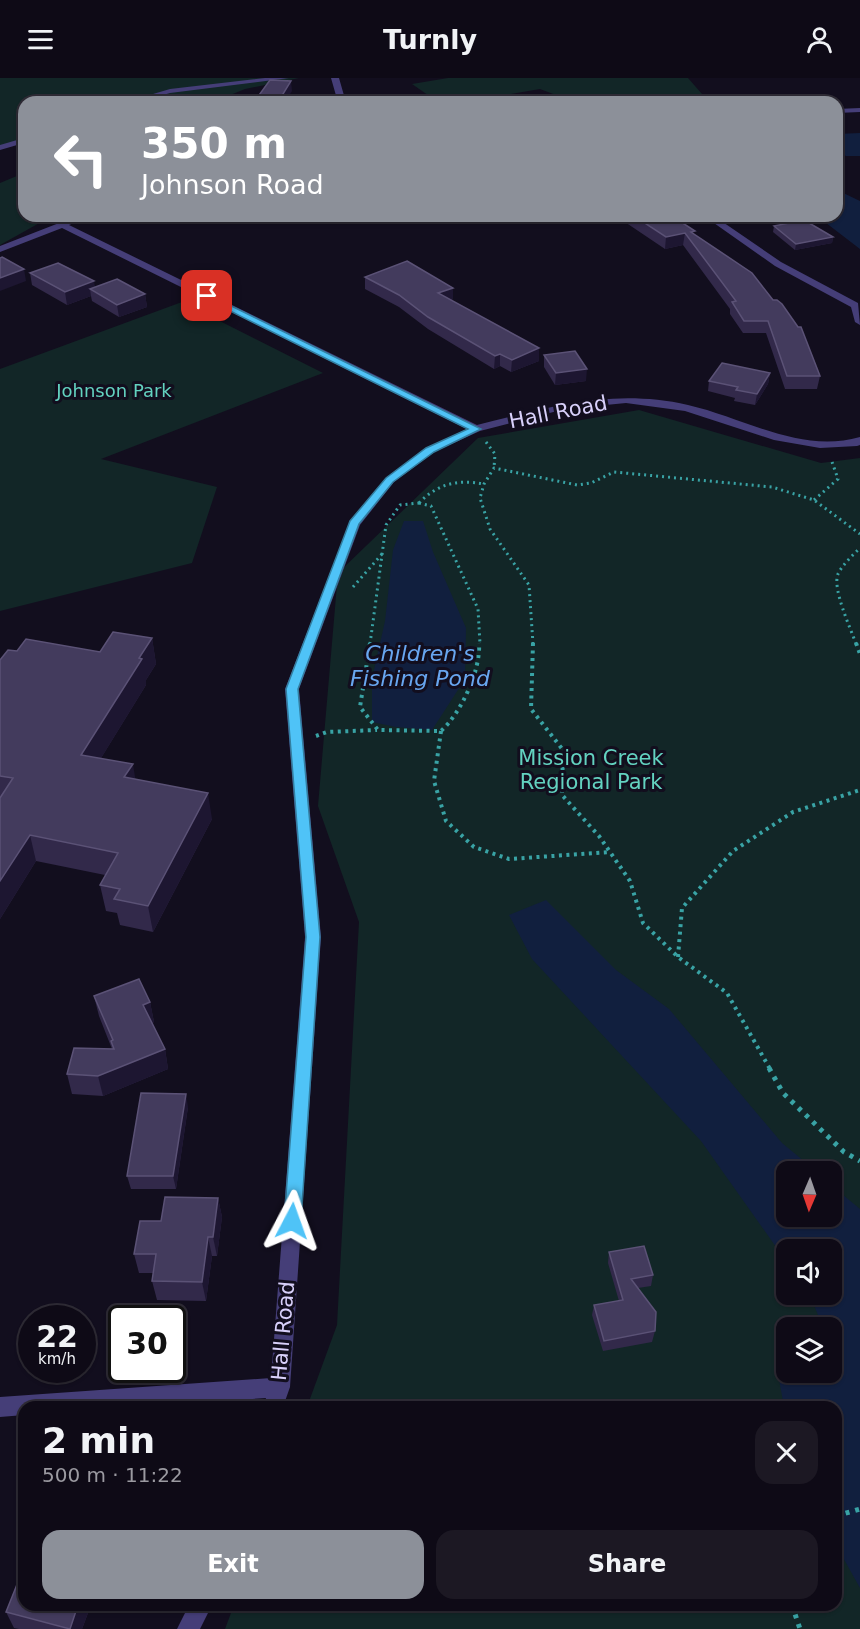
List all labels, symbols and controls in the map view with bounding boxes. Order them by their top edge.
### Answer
icon: menu [24,23,57,56]
icon: person [803,23,836,56]
text: Turnly [383,24,477,55]
text: 350 m [141,119,287,168]
icon: left [42,120,120,198]
text: Johnson Road [141,169,324,200]
pin [181,270,232,321]
icon: arrive [190,279,223,312]
park label: Johnson Park [55,380,172,401]
street label: Hall Road [507,391,609,433]
water label: Children's Fishing Pond [350,641,491,691]
park label: Mission Creek Regional Park [518,746,665,794]
north arrow [776,1161,842,1227]
map controls [776,1161,842,1383]
position arrow [260,1189,324,1253]
button: sound [776,1239,842,1305]
street label: Hall Road [267,1280,299,1382]
speed limit sign: 30 [108,1305,186,1383]
button: layers [776,1317,842,1383]
text: 22 [36,1319,78,1354]
text: km/h [38,1350,76,1368]
text: 2 min [42,1420,155,1461]
button: close [755,1421,818,1484]
text: 500 m · 11:22 [42,1463,183,1487]
button: Exit [42,1530,424,1599]
button: Share [436,1530,818,1599]

